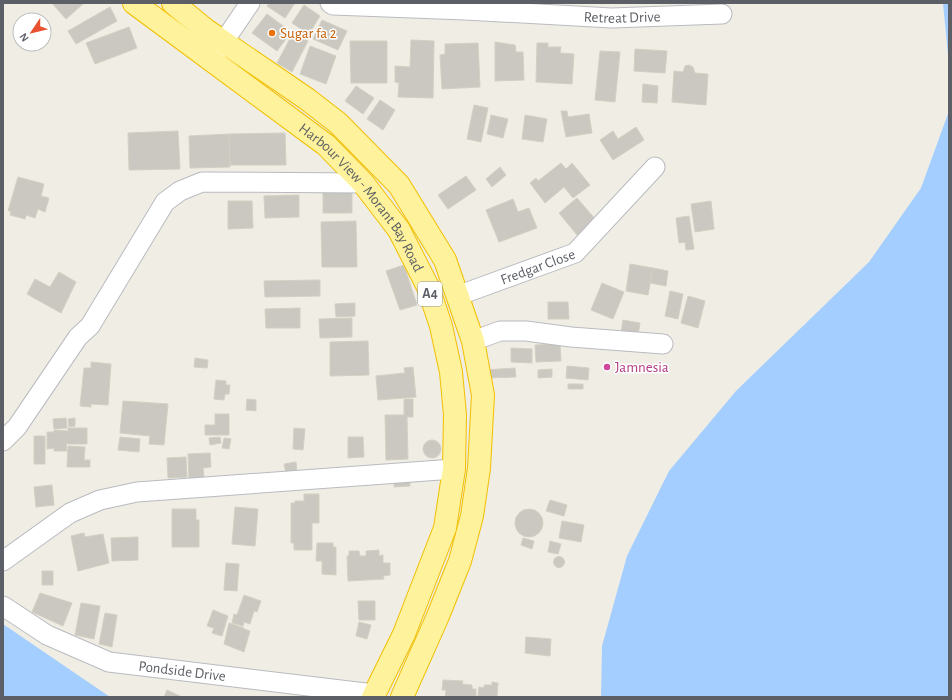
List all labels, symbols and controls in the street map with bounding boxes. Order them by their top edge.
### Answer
street label: Retreat Drive [583,9,661,26]
north arrow [12,12,52,52]
place label: Sugar fa 2 [280,26,337,41]
marker: Sugar fa 2 [267,28,277,38]
text: N [18,31,31,44]
street label: Harbour View - Morant Bay Road [296,120,426,274]
street label: Fredgar Close [499,246,577,287]
road number: A4 [418,282,442,306]
place label: Jamnesia [615,360,669,375]
marker: Jamnesia [602,362,612,372]
street label: Pondside Drive [138,658,227,684]

